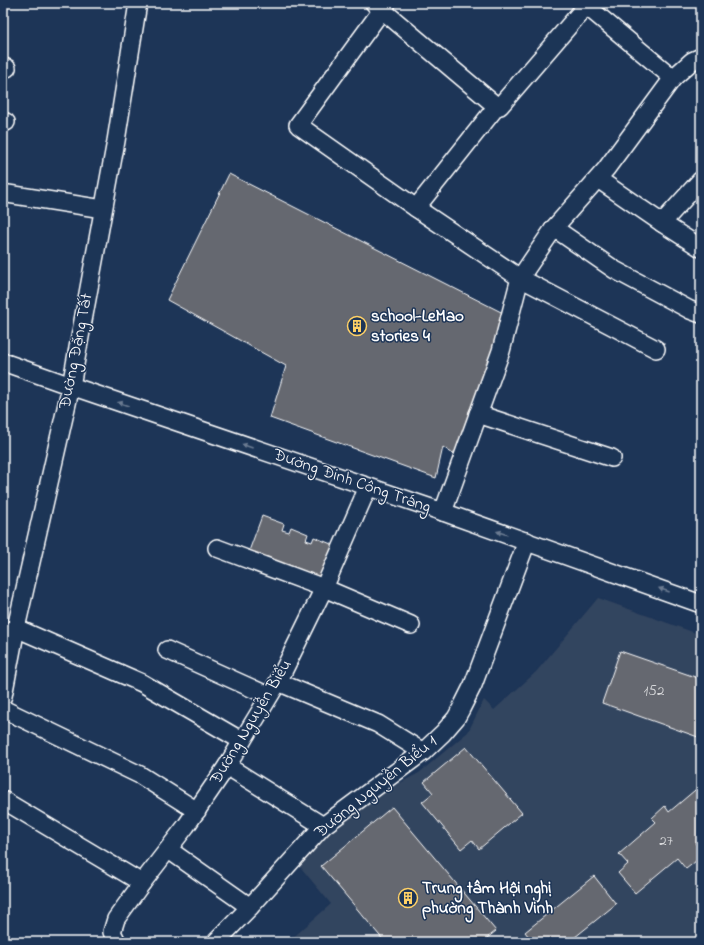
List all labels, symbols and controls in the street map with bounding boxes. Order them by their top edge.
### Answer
street label: Đường Đặng Tất [52,291,101,412]
place label: school-LeMao stories 4 [371,304,464,349]
building icon: school-LeMao stories 4 [346,315,368,337]
one-way arrow [117,401,129,407]
one-way arrow [240,442,252,448]
street label: Đường Đinh Công Tráng [268,442,434,522]
one-way arrow [496,529,508,535]
one-way arrow [658,587,670,593]
street label: Đường Nguyễn Biểu [203,655,300,791]
house number: 152 [644,680,665,702]
street label: Đường Nguyễn Biểu 1 [308,729,445,847]
house number: 27 [659,830,673,852]
place label: Trung tâm Hội nghị phường Thành Vinh [422,876,553,923]
building icon: Trung tâm Hội nghị phường Thành Vinh [397,887,419,909]

